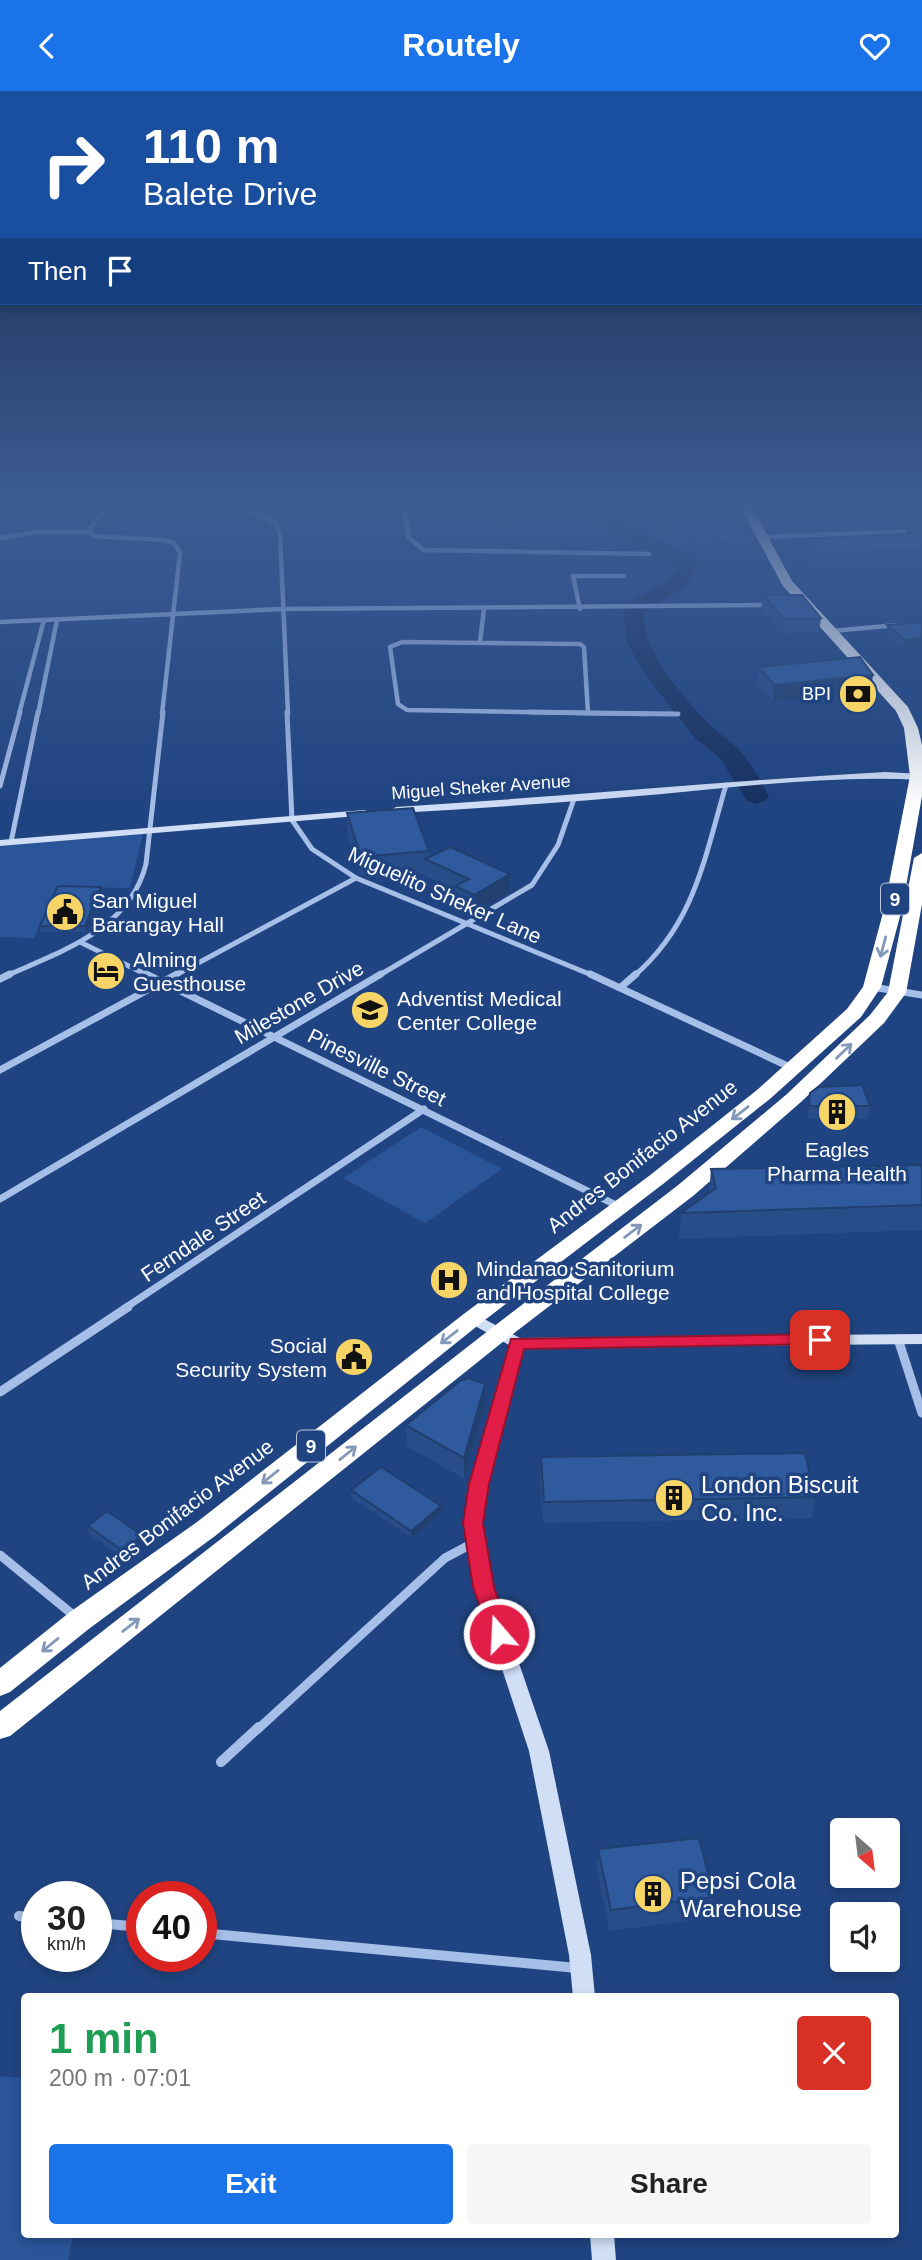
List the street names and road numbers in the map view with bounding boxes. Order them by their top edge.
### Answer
street label: Miguel Sheker Avenue [391,771,571,803]
street label: Miguelito Sheker Lane [345,842,545,948]
road number: 9 [881,883,909,915]
street label: Milestone Drive [231,956,367,1048]
street label: Pinesville Street [304,1024,450,1110]
street label: Andres Bonifacio Avenue [543,1075,741,1237]
street label: Ferndale Street [137,1186,270,1286]
road number: 9 [297,1431,325,1462]
street label: Andres Bonifacio Avenue [77,1434,277,1594]

